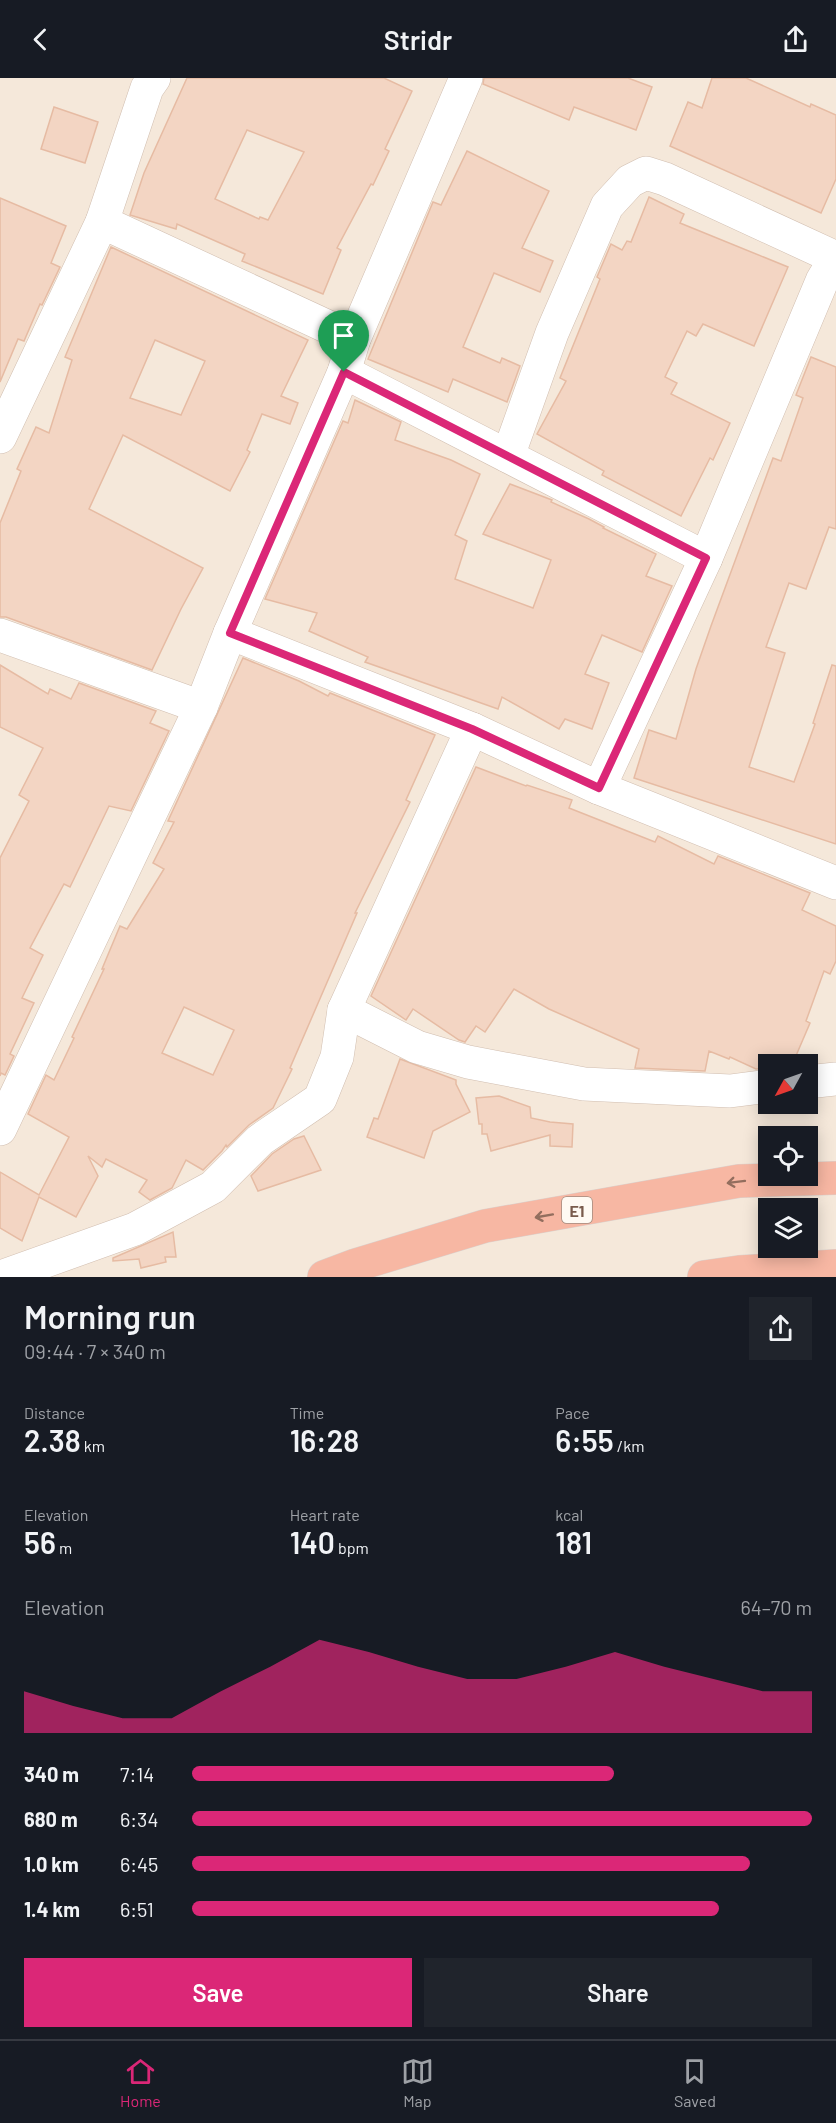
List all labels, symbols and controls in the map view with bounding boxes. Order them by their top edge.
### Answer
icon: back [24,23,57,56]
text: Stridr [384,23,452,55]
icon: share [779,23,812,56]
pin [318,310,369,372]
icon: arrive [327,319,360,352]
north arrow [758,1054,818,1114]
map controls [758,1054,818,1258]
button: locate [758,1126,818,1186]
one-way arrow [726,1176,746,1187]
road number: E1 [562,1197,592,1223]
button: layers [758,1198,818,1258]
one-way arrow [534,1211,554,1222]
text: Morning run [24,1296,196,1336]
button: share [749,1297,812,1360]
text: 09:44 · 7 × 340 m [24,1339,166,1363]
text: Distance [24,1403,85,1422]
text: Time [290,1403,324,1422]
text: Pace [555,1403,590,1422]
text: 2.38 [24,1422,81,1458]
text: 16:28 [290,1422,359,1458]
text: 6:55 [555,1422,614,1458]
text: km [81,1436,105,1455]
text: /km [614,1436,645,1455]
text: Elevation [24,1505,88,1524]
text: Heart rate [290,1505,360,1524]
text: kcal [555,1505,583,1524]
text: 56 [24,1524,56,1560]
text: 140 [290,1524,335,1560]
text: 181 [555,1524,592,1560]
text: m [56,1538,72,1557]
text: bpm [335,1538,369,1557]
text: Elevation [24,1595,105,1619]
text: 64–70 m [740,1595,812,1619]
text: 340 m [24,1762,79,1786]
text: 7:14 [120,1762,154,1786]
text: 680 m [24,1807,78,1831]
text: 6:34 [120,1807,158,1831]
text: 1.0 km [24,1852,79,1876]
text: 6:45 [120,1852,158,1876]
text: 1.4 km [24,1897,80,1921]
text: 6:51 [120,1897,154,1921]
button: Save [24,1958,412,2027]
button: Share [424,1958,812,2027]
tab: Home [120,2055,161,2110]
tab: Map [401,2055,434,2110]
tab: Saved [674,2055,716,2110]

